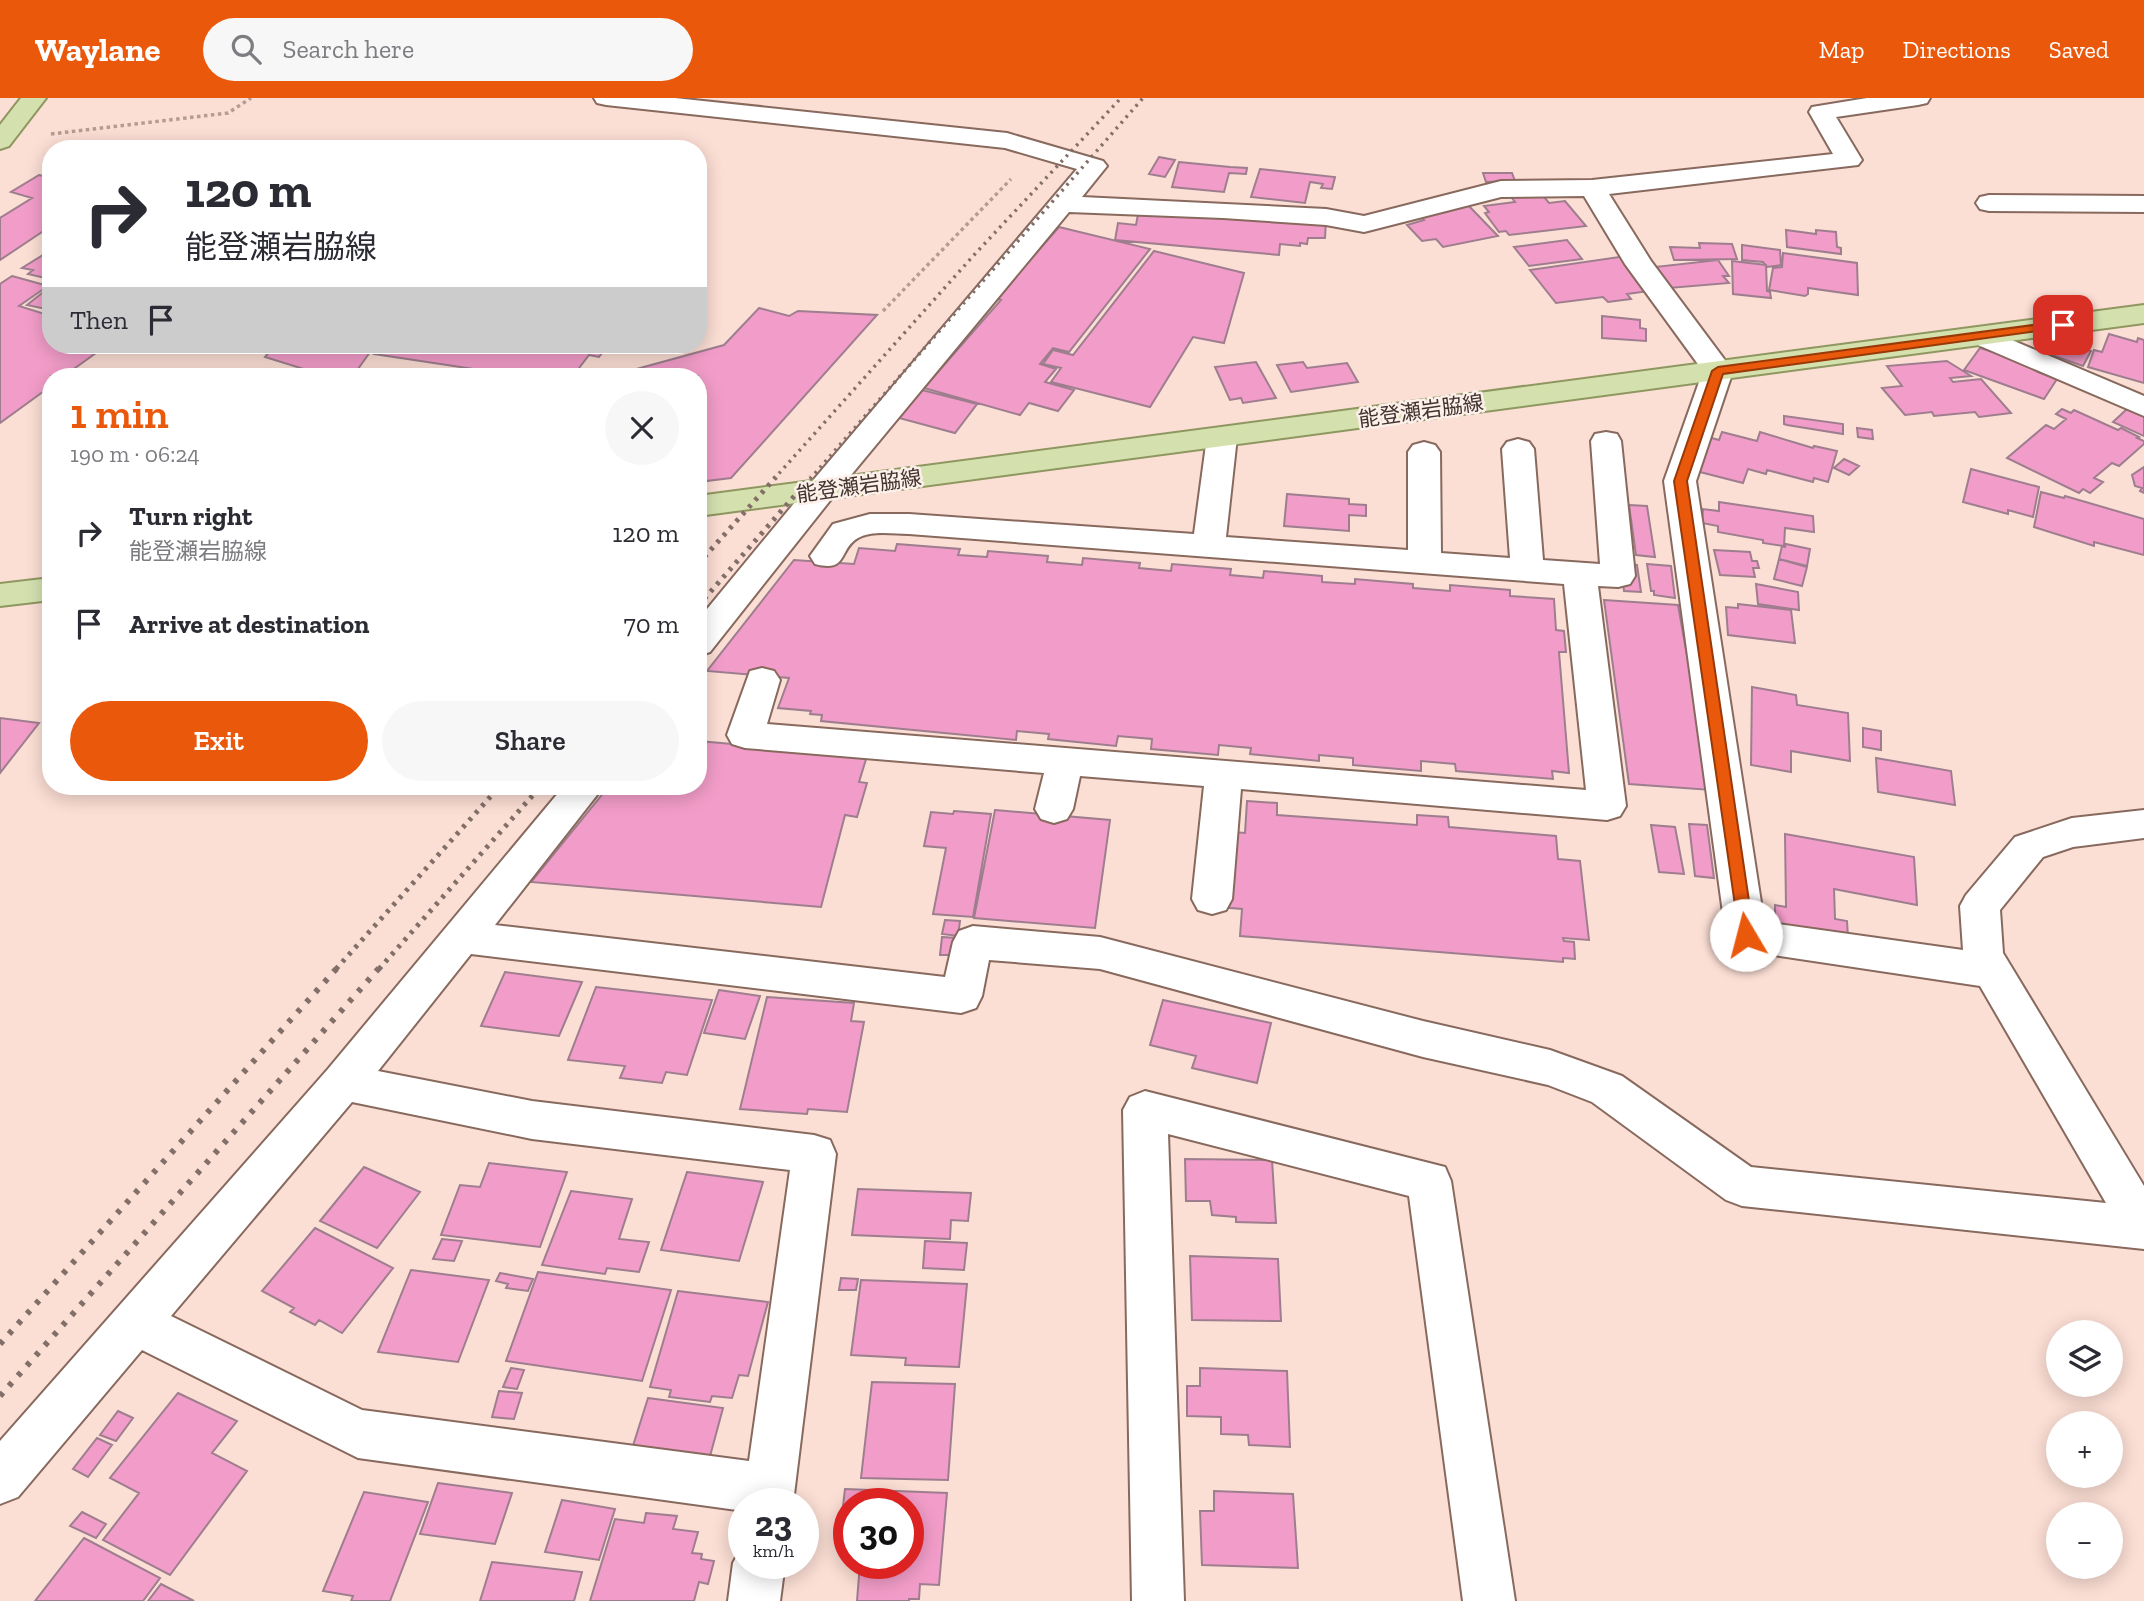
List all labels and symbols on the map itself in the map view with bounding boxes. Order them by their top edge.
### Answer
pin [2033,295,2093,355]
street label: 能登瀬岩脇線 [1357,389,1485,432]
street label: 能登瀬岩脇線 [795,464,923,507]
position arrow [1709,898,1783,972]
speed limit sign: 30 [833,1488,924,1579]

